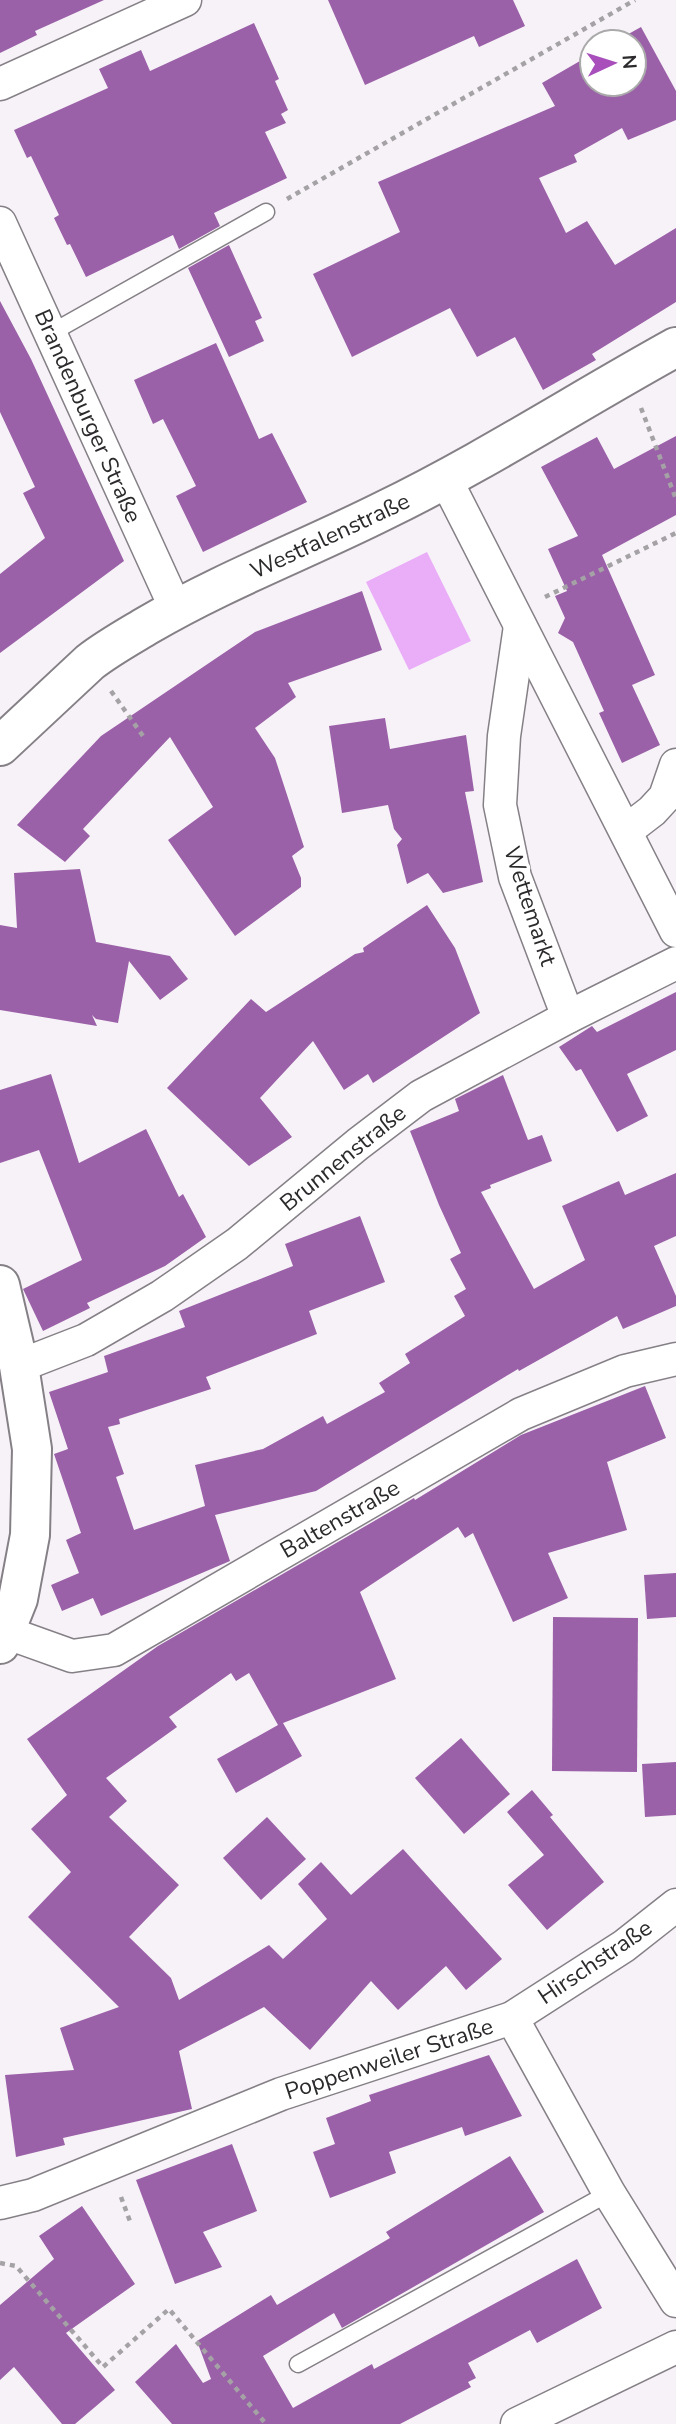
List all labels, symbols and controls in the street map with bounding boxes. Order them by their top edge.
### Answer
north arrow [578,28,648,98]
text: N [615,54,642,70]
street label: Brandenburger Straße [27,304,149,528]
street label: Westfalenstraße [245,485,415,587]
street label: Wettemarkt [496,842,564,970]
street label: Brunnenstraße [273,1098,413,1218]
street label: Baltenstraße [275,1472,405,1566]
street label: Hirschstraße [532,1912,658,2012]
street label: Poppenweiler Straße [281,2011,497,2107]

